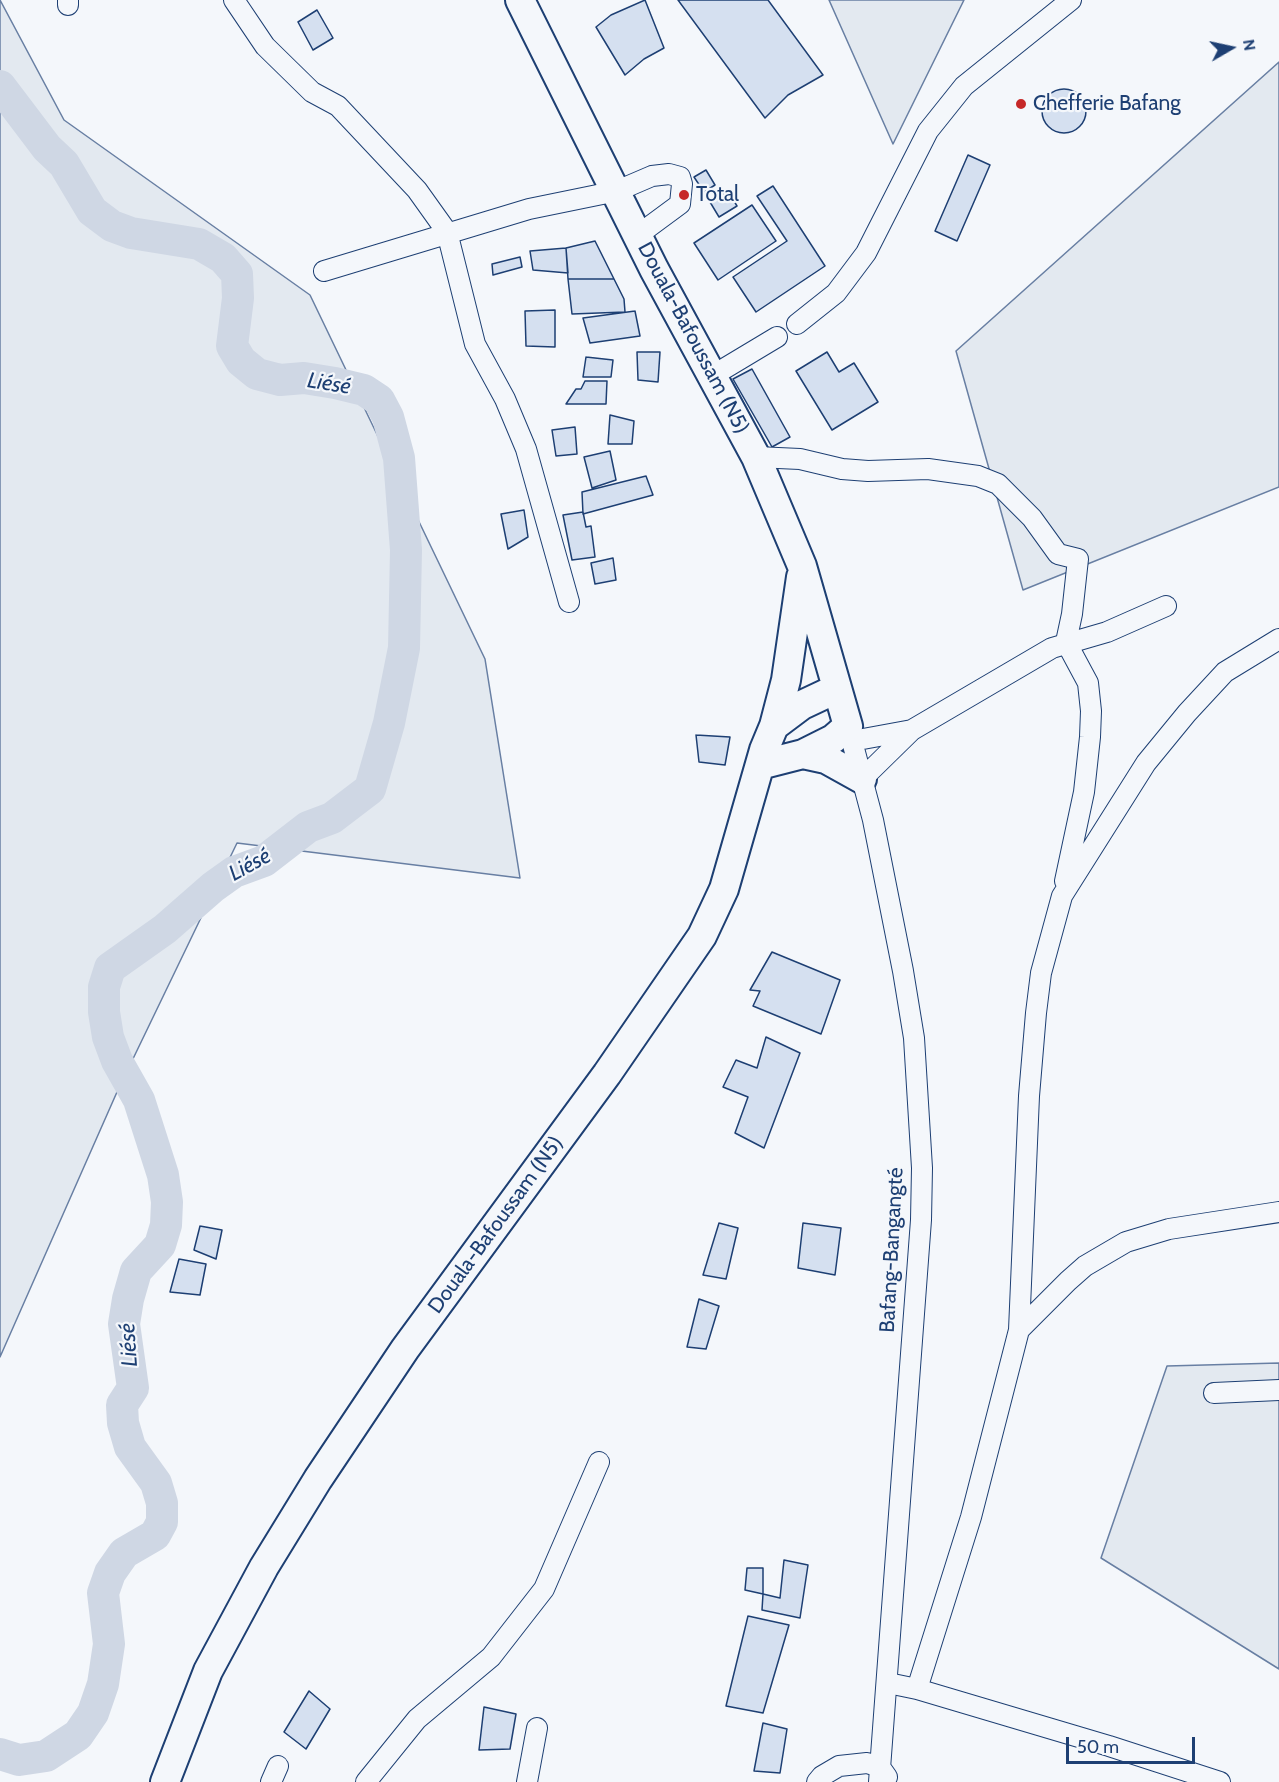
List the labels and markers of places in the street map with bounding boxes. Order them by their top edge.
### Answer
place label: Chefferie Bafang [1033,91,1181,117]
marker: Chefferie Bafang [1014,97,1028,111]
place label: Total [696,182,739,208]
marker: Total [677,188,691,202]

